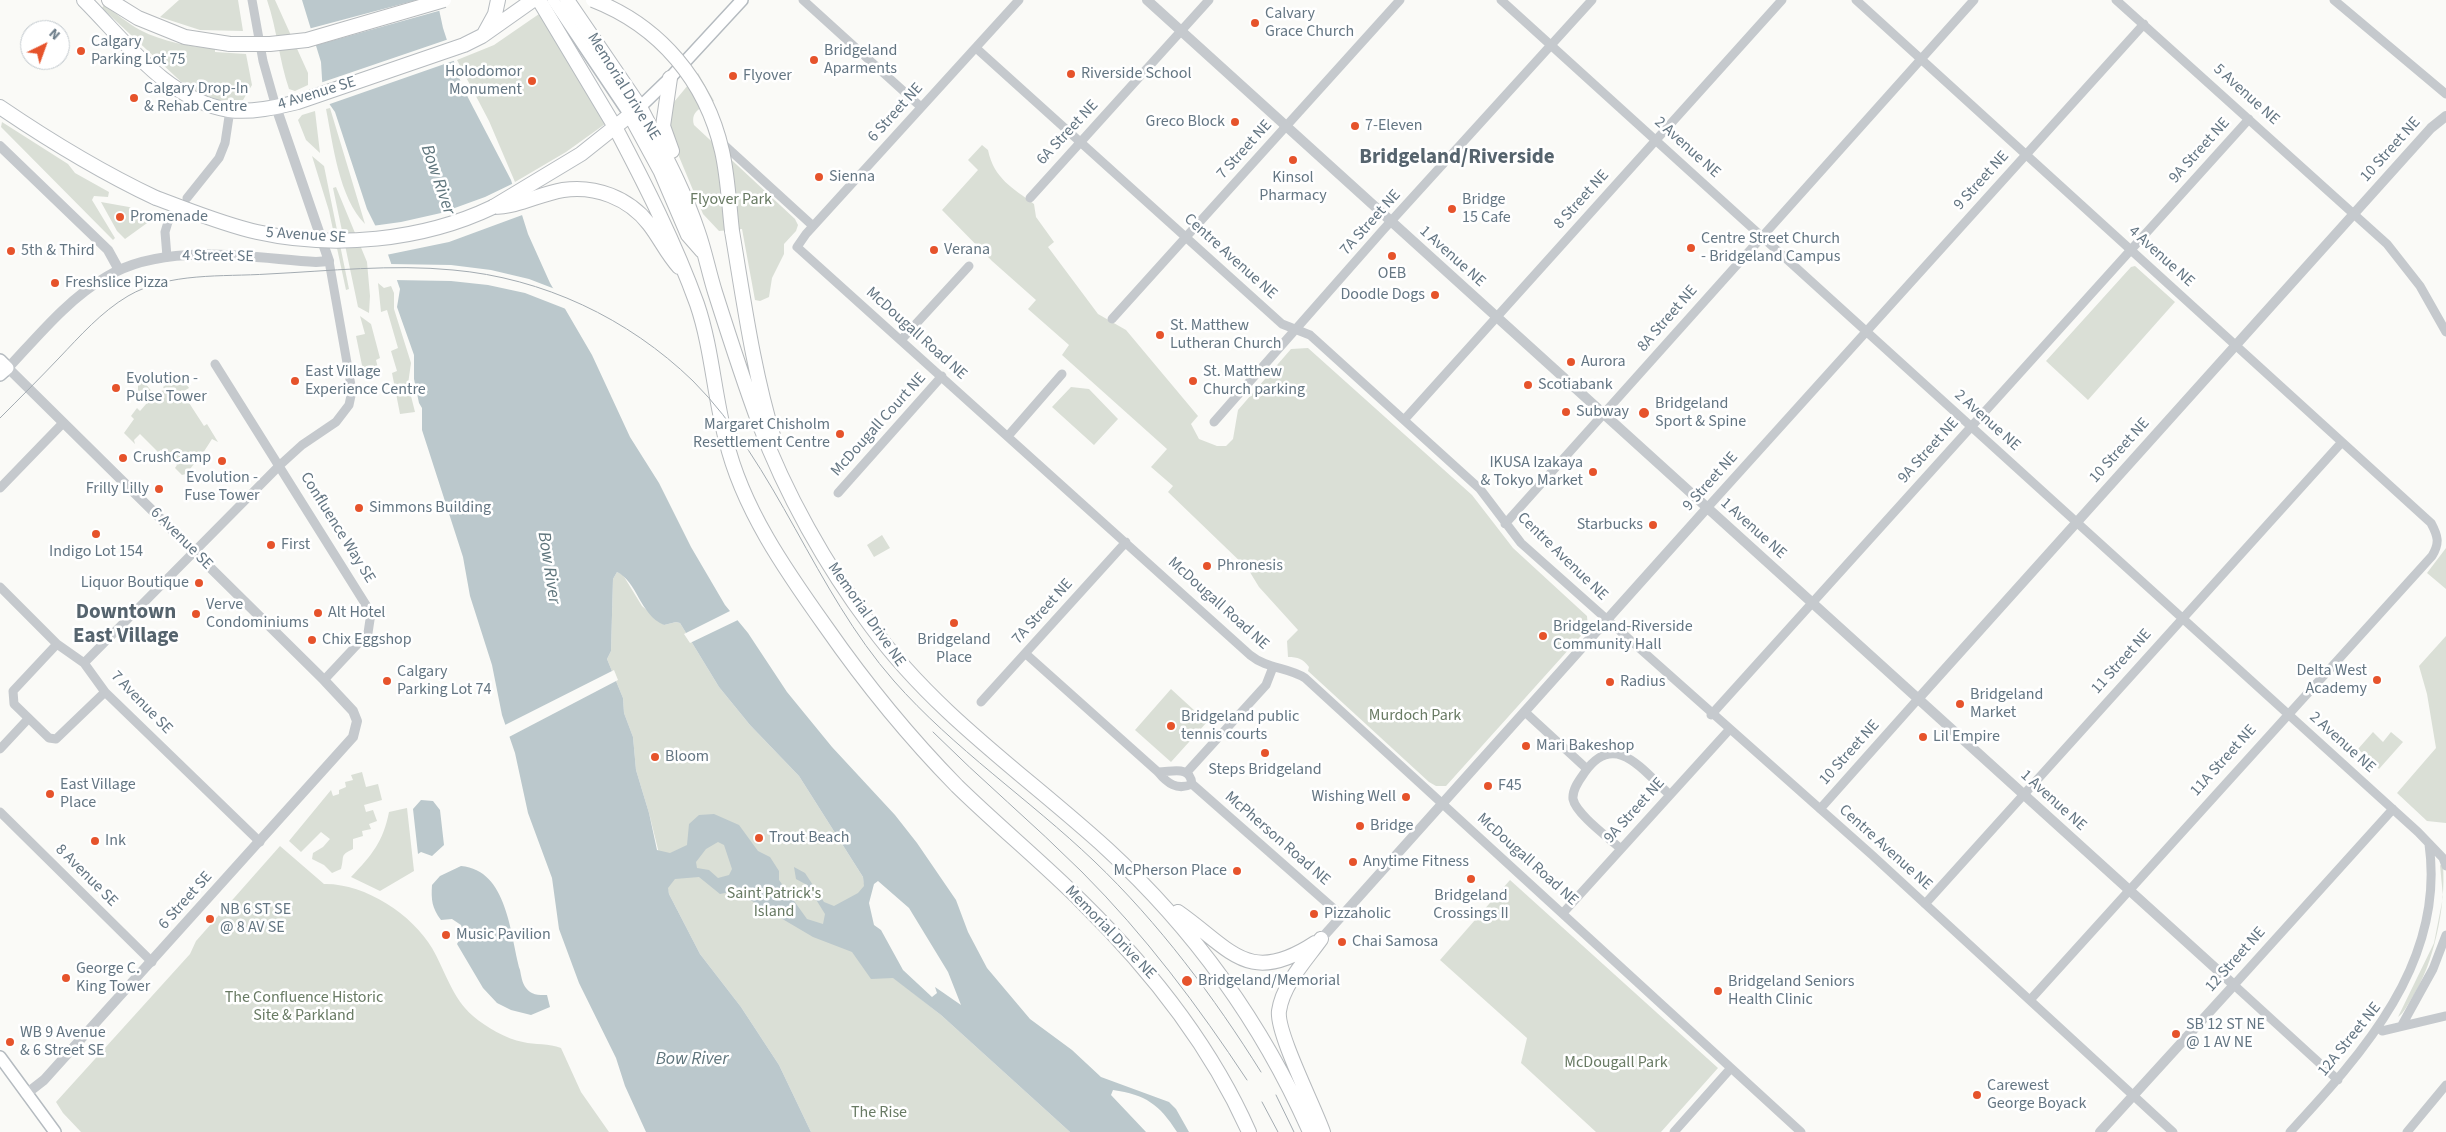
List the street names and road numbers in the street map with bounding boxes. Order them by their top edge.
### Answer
street label: Memorial Drive NE [582,30,664,144]
street label: 5 Avenue NE [2209,60,2283,130]
street label: 4 Avenue SE [276,73,358,115]
street label: 6 Street NE [864,79,928,147]
street label: 6A Street NE [1033,97,1103,169]
street label: 2 Avenue NE [1650,113,1724,183]
street label: 10 Street NE [2357,113,2425,187]
street label: 9A Street NE [2165,114,2235,188]
street label: 7 Street NE [1213,116,1277,184]
street label: 9 Street NE [1950,147,2014,215]
street label: 8 Street NE [1550,166,1614,234]
street label: 7A Street NE [1336,186,1406,260]
street label: Centre Avenue NE [1179,210,1281,304]
street label: 1 Avenue NE [1415,222,1489,292]
street label: 4 Avenue NE [2124,222,2198,292]
street label: 5 Avenue SE [265,224,347,248]
street label: 4 Street SE [182,247,254,267]
street label: 8A Street NE [1634,282,1702,356]
street label: McDougall Road NE [861,283,971,385]
street label: McDougall Court NE [827,369,931,481]
street label: 2 Avenue NE [1950,386,2024,456]
street label: 9A Street NE [1894,414,1964,488]
street label: 10 Street NE [2086,414,2154,488]
street label: 9 Street NE [1679,448,1743,516]
street label: Confluence Way SE [295,469,379,587]
street label: 1 Avenue NE [1716,494,1790,564]
street label: 6 Avenue SE [146,504,216,574]
street label: Centre Avenue NE [1513,509,1611,605]
street label: McDougall Road NE [1163,553,1273,655]
street label: Memorial Drive NE [823,559,909,671]
street label: 7A Street NE [1008,575,1078,649]
street label: 11 Street NE [2088,625,2156,699]
street label: 7 Avenue SE [106,667,176,739]
street label: 2 Avenue NE [2305,708,2379,778]
street label: 10 Street NE [1816,716,1884,790]
street label: 11A Street NE [2187,721,2261,801]
street label: 1 Avenue NE [2016,766,2090,836]
street label: 9A Street NE [1600,774,1670,848]
street label: McPherson Road NE [1220,788,1334,890]
street label: Centre Avenue NE [1834,801,1936,895]
street label: McDougall Road NE [1472,809,1582,911]
street label: 8 Avenue SE [51,841,121,911]
street label: 6 Street SE [155,868,217,934]
street label: Memorial Drive NE [1060,882,1160,984]
street label: 12 Street NE [2202,923,2270,997]
street label: 12A Street NE [2314,999,2386,1081]

